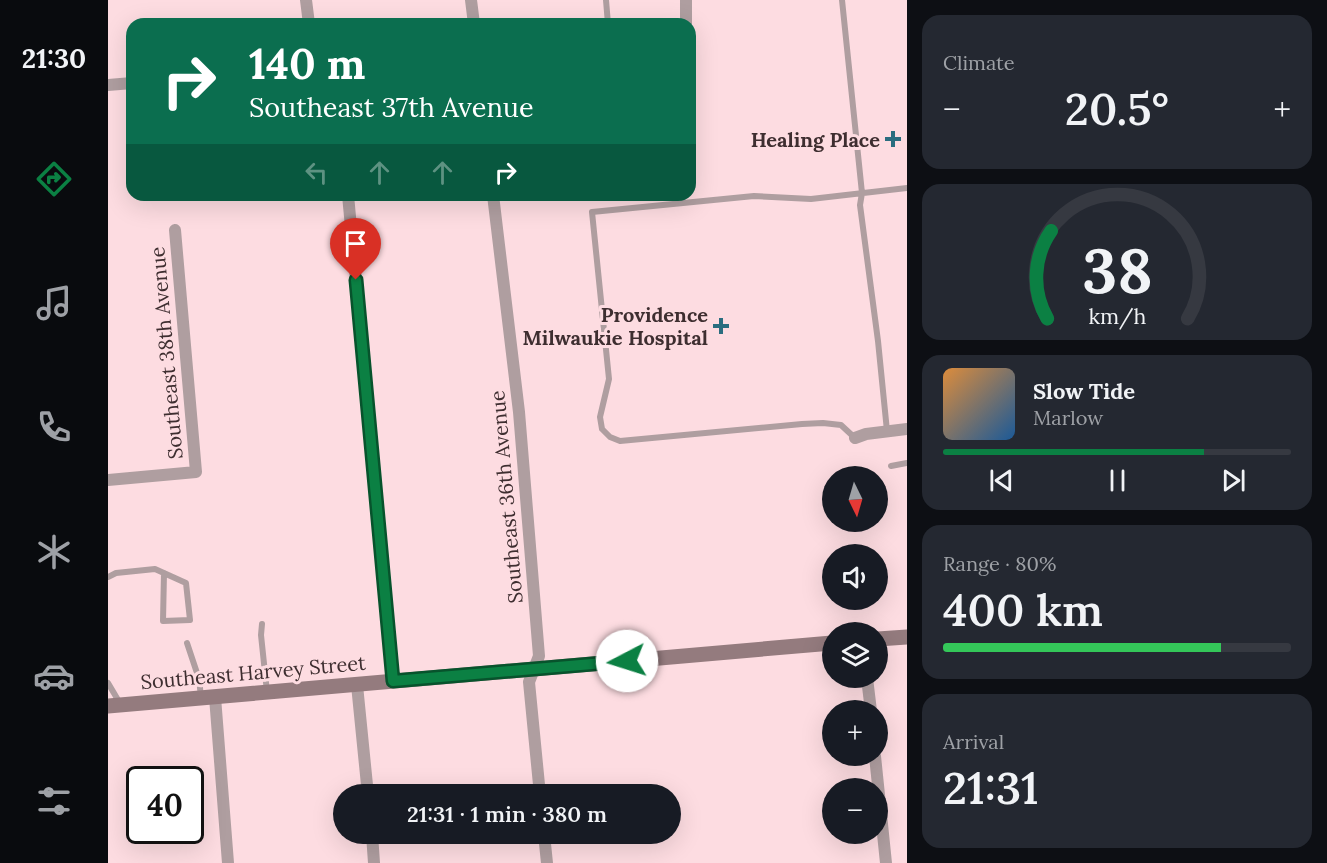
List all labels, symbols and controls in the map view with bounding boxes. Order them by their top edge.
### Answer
text: 140 m [249,37,365,91]
text: 21:30 [22,41,86,75]
icon: right [150,42,228,120]
text: Climate [943,50,1015,75]
text: 20.5° [1065,80,1169,137]
text: − [943,88,961,130]
text: + [1274,88,1291,130]
text: Southeast 37th Avenue [249,90,534,124]
place label: Healing Place [751,127,880,152]
marker: Healing Place [884,130,902,148]
icon: left [300,156,333,189]
icon: ahead [363,156,396,189]
icon: ahead [426,156,459,189]
icon: right [489,156,522,189]
icon: directions [33,158,75,200]
pin [330,218,381,280]
icon: arrive [339,227,372,260]
text: 38 [1082,230,1152,310]
street label: Southeast 38th Avenue [144,246,188,460]
icon: music [33,282,75,324]
place label: Providence Milwaukie Hospital [523,302,708,350]
text: km/h [1088,303,1146,331]
marker: Providence Milwaukie Hospital [712,317,730,335]
text: Slow Tide [1033,377,1135,405]
street label: Southeast 36th Avenue [484,389,528,605]
text: Marlow [1033,405,1103,430]
icon: phone [33,406,75,448]
icon: previous [985,464,1018,497]
icon: pause [1101,464,1134,497]
icon: next [1217,464,1250,497]
north arrow [822,466,888,532]
map controls [822,466,888,844]
icon: climate [33,531,75,573]
button: sound [822,544,888,610]
text: Range · 80% [943,551,1056,576]
text: 400 km [943,581,1103,638]
button: layers [822,622,888,688]
position arrow [595,629,659,693]
street label: Southeast Harvey Street [139,650,367,694]
icon: car [33,655,75,697]
button: + [822,700,888,766]
text: Arrival [943,729,1004,754]
text: 21:31 [943,759,1039,816]
speed limit sign: 40 [126,766,204,844]
button: − [822,778,888,844]
icon: filters [33,780,75,822]
text: 21:31 · 1 min · 380 m [407,800,607,828]

